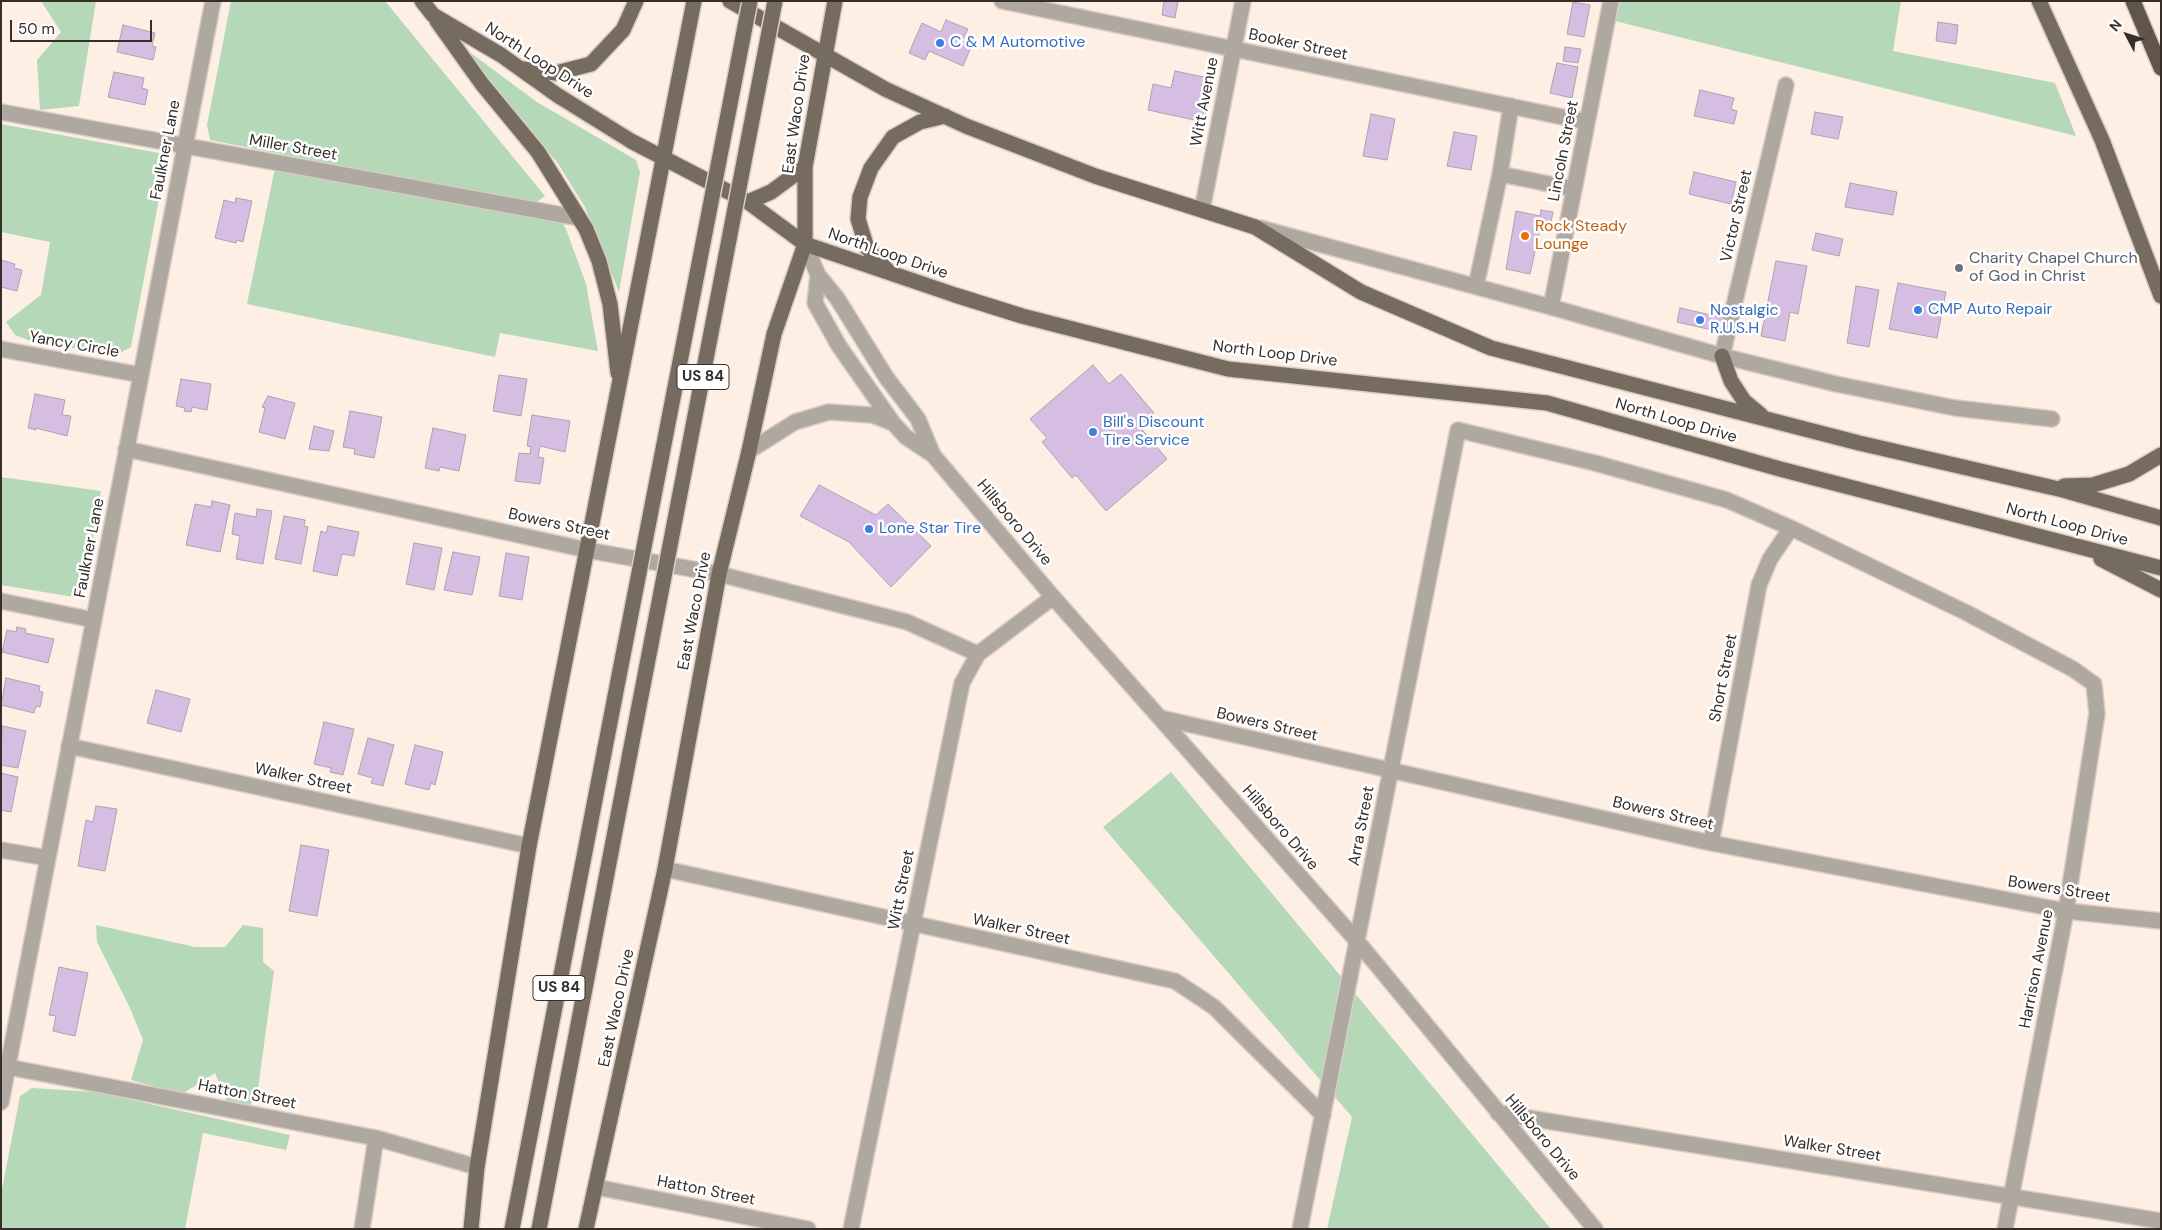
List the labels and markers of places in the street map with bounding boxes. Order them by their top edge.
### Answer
place label: C & M Automotive [950,33,1085,53]
marker: C & M Automotive [934,37,946,49]
place label: Rock Steady Lounge [1535,217,1627,255]
marker: Rock Steady Lounge [1519,230,1531,242]
place label: Charity Chapel Church of God in Christ [1969,249,2138,287]
marker: Charity Chapel Church of God in Christ [1953,262,1965,274]
place label: CMP Auto Repair [1928,300,2052,320]
place label: Nostalgic R.U.S.H [1710,301,1779,339]
marker: CMP Auto Repair [1912,304,1924,316]
marker: Nostalgic R.U.S.H [1694,314,1706,326]
place label: Bill's Discount Tire Service [1103,413,1205,451]
marker: Bill's Discount Tire Service [1087,426,1099,438]
place label: Lone Star Tire [879,519,981,539]
marker: Lone Star Tire [863,523,875,535]

